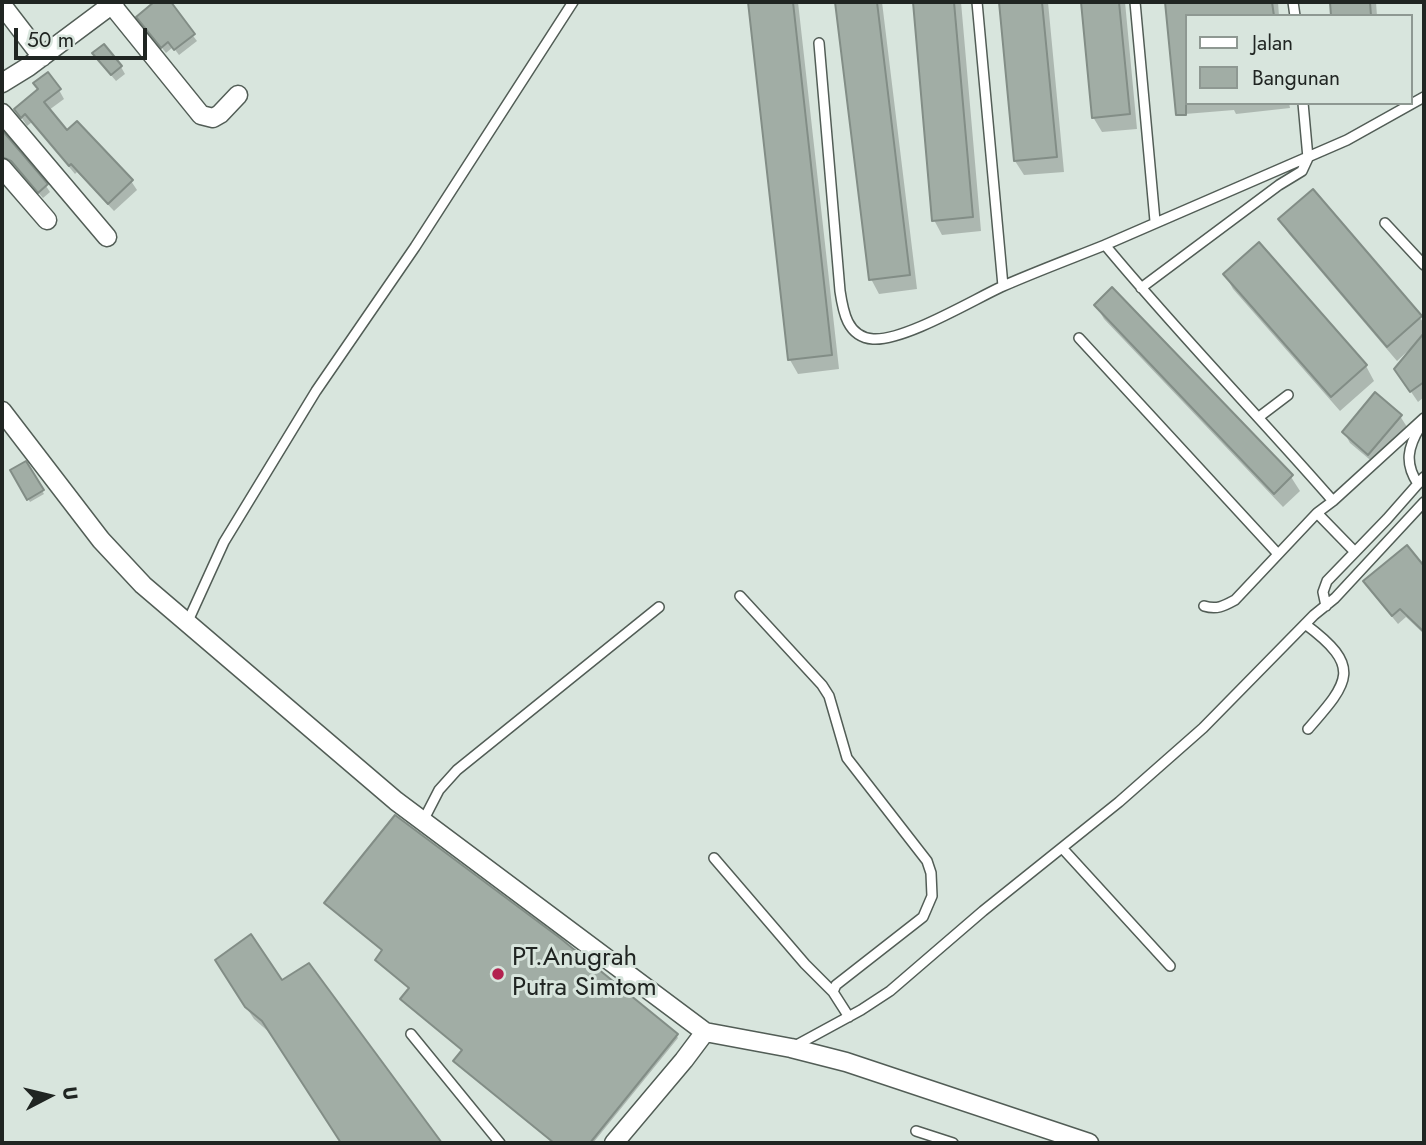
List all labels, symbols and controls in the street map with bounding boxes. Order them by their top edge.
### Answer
scale bar [18,14,150,58]
legend [1184,14,1412,105]
text: 50 m [27,25,74,55]
text: Jalan [1252,28,1293,58]
text: Bangunan [1252,63,1340,93]
place label: PT.Anugrah Putra Simtom [512,943,657,1004]
marker: PT.Anugrah Putra Simtom [490,966,506,982]
north arrow [14,1061,84,1131]
text: U [56,1085,85,1102]

